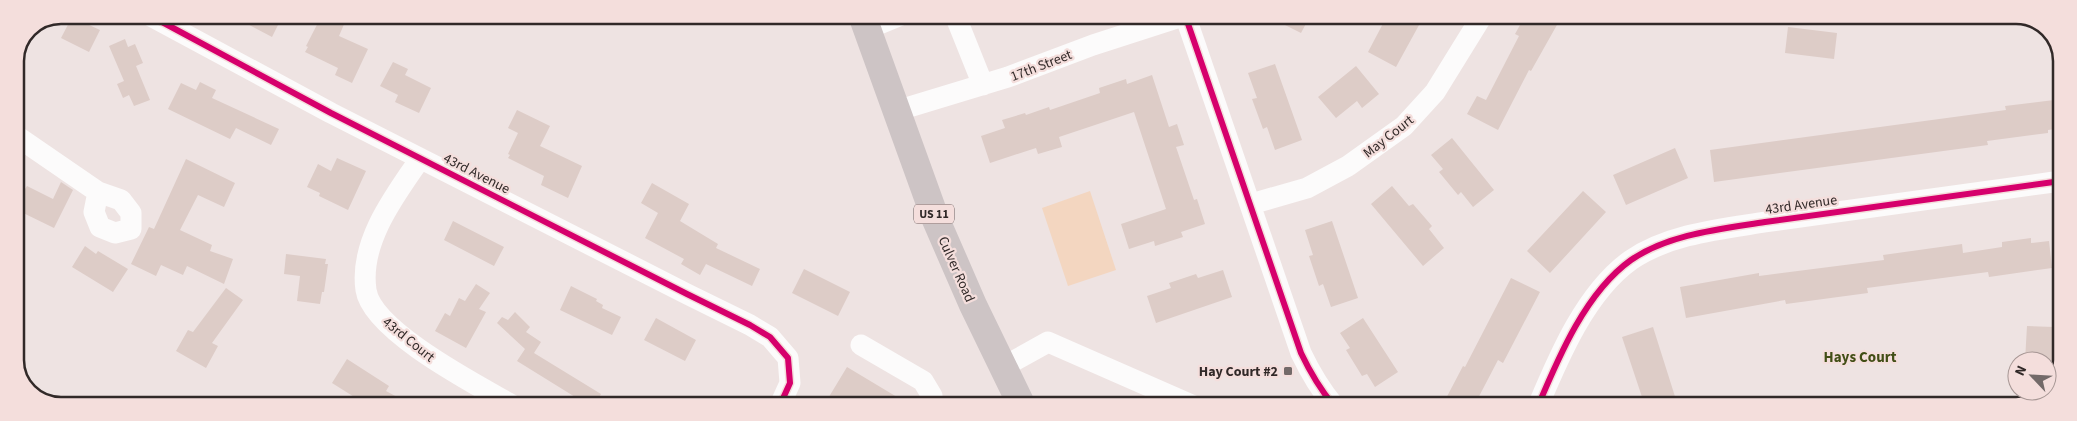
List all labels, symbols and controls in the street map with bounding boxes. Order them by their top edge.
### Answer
street label: 17th Street [1008,45,1075,87]
street label: May Court [1359,110,1418,163]
street label: 43rd Avenue [440,149,513,199]
street label: 43rd Avenue [1764,190,1838,220]
road number: US 11 [914,204,954,223]
street label: Culver Road [933,233,979,306]
street label: 43rd Court [378,312,439,367]
district label: Hays Court [1824,347,1897,368]
north arrow [2007,351,2057,401]
place label: Hay Court #2 [1199,362,1278,382]
text: N [2010,362,2032,379]
marker: Hay Court #2 [1282,365,1294,377]

